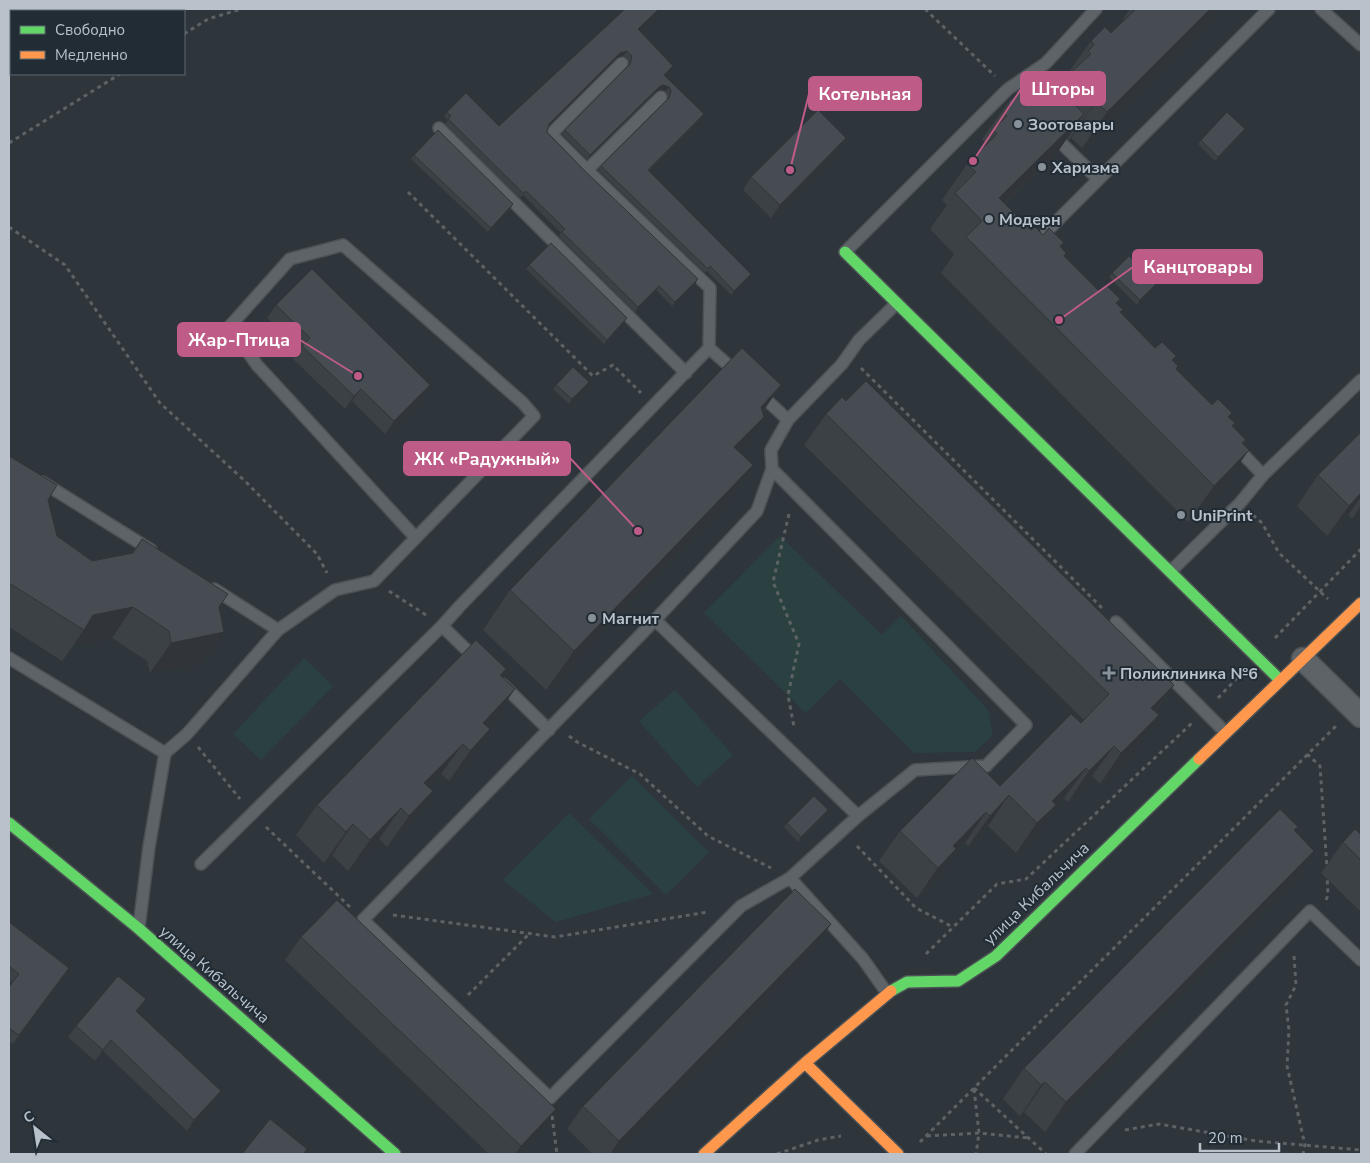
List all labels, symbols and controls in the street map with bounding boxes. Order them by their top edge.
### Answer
legend [10,10,185,75]
text: Свободно [55,20,125,40]
text: Медленно [55,45,128,65]
callout: Шторы [1021,72,1105,105]
callout: Котельная [809,77,921,110]
text: Шторы [1031,77,1095,101]
text: Котельная [819,82,911,106]
place label: Зоотовары [1028,114,1114,136]
marker: Зоотовары [1012,118,1024,130]
place label: Харизма [1051,157,1119,179]
marker: Харизма [1036,161,1048,173]
place label: Модерн [999,209,1061,231]
marker: Модерн [983,213,995,225]
callout: Канцтовары [1133,250,1262,283]
text: Канцтовары [1144,255,1252,279]
callout: Жар-Птица [178,323,300,356]
text: Жар-Птица [188,328,290,352]
callout: ЖК «Радужный» [404,442,570,475]
text: ЖК «Радужный» [414,447,560,471]
place label: UniPrint [1191,505,1253,527]
marker: UniPrint [1175,509,1187,521]
place label: Магнит [602,608,660,630]
marker: Магнит [586,612,598,624]
place label: Поликлиника №6 [1120,663,1258,685]
marker: Поликлиника №6 [1102,666,1116,680]
street label: улица Кибальчича [979,837,1094,950]
street label: улица Кибальчича [155,921,274,1029]
north arrow [10,1103,60,1153]
text: С [20,1106,38,1128]
scale bar [1200,1120,1279,1152]
text: 20 m [1208,1128,1243,1148]

